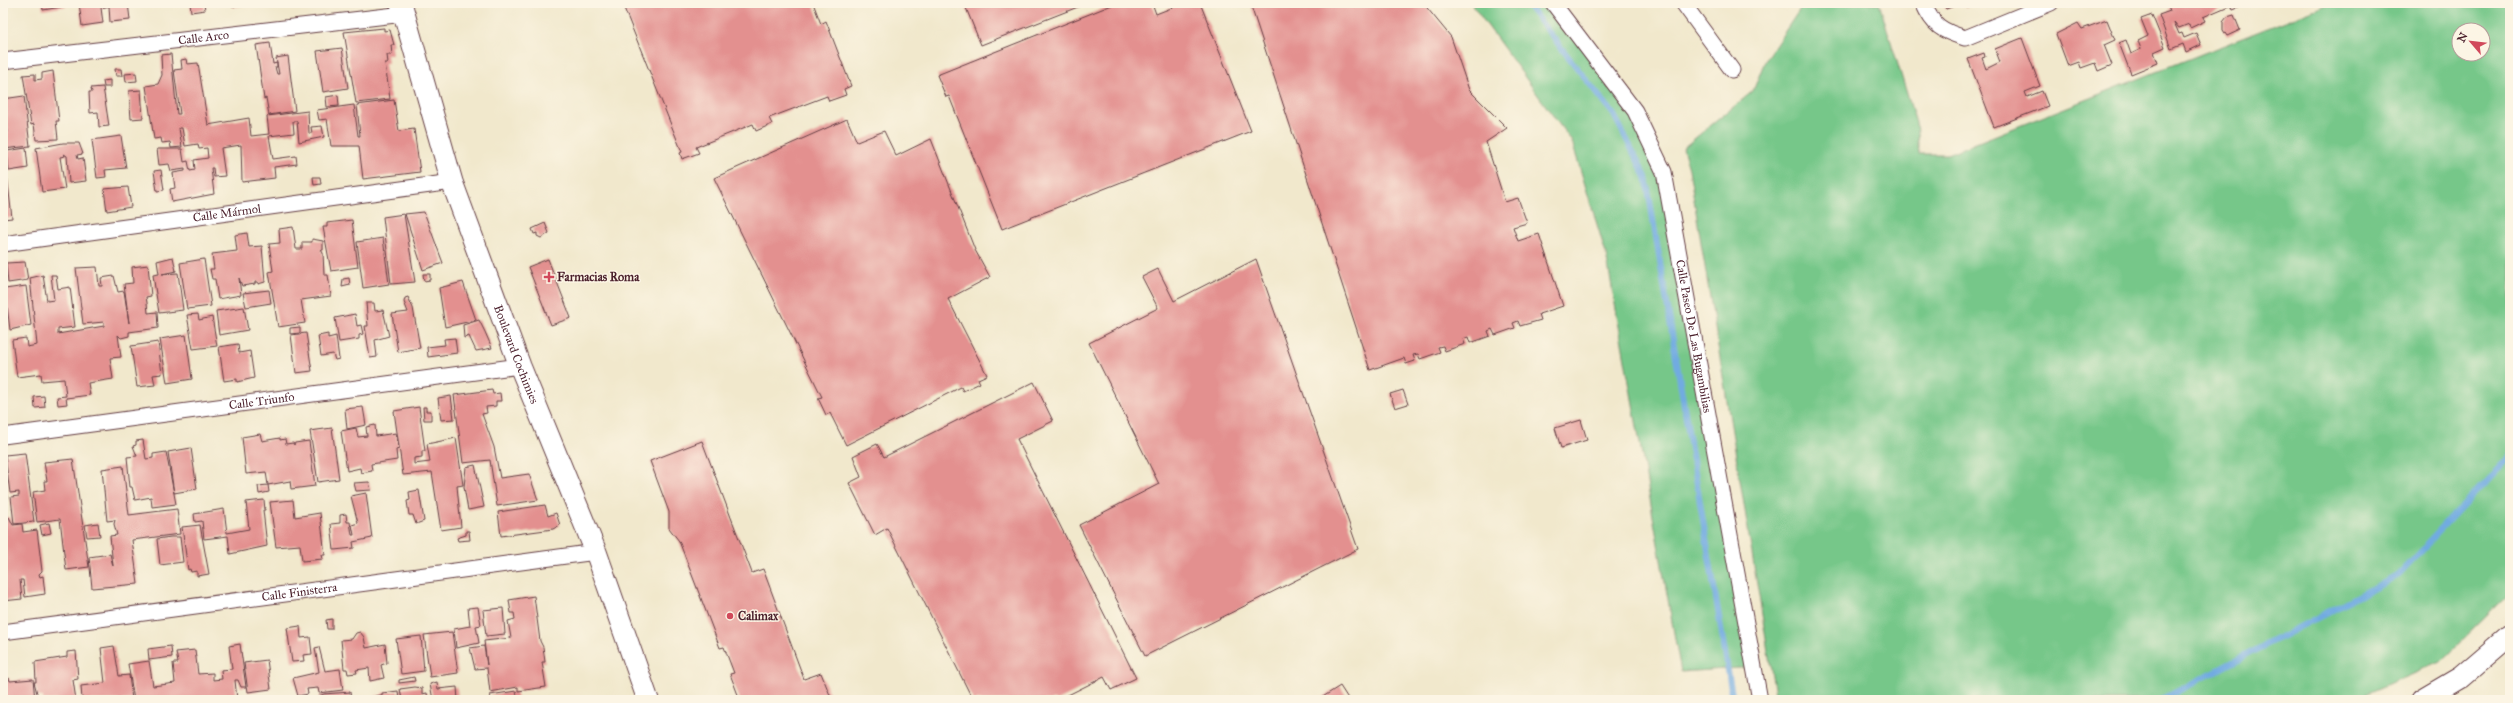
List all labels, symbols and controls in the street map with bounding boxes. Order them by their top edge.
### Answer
north arrow [2451,22,2491,62]
street label: Calle Arco [177,28,230,47]
text: N [2455,30,2471,45]
street label: Calle Mármol [192,201,263,225]
street label: Calle Paseo De Las Bugambilias [1673,258,1715,414]
place label: Farmacias Roma [557,270,640,284]
marker: Farmacias Roma [544,272,554,282]
street label: Boulevard Cochimies [491,303,542,406]
street label: Calle Triunfo [228,390,295,412]
street label: Calle Finisterra [261,580,339,604]
place label: Calimax [738,609,779,623]
marker: Calimax [725,611,735,621]

